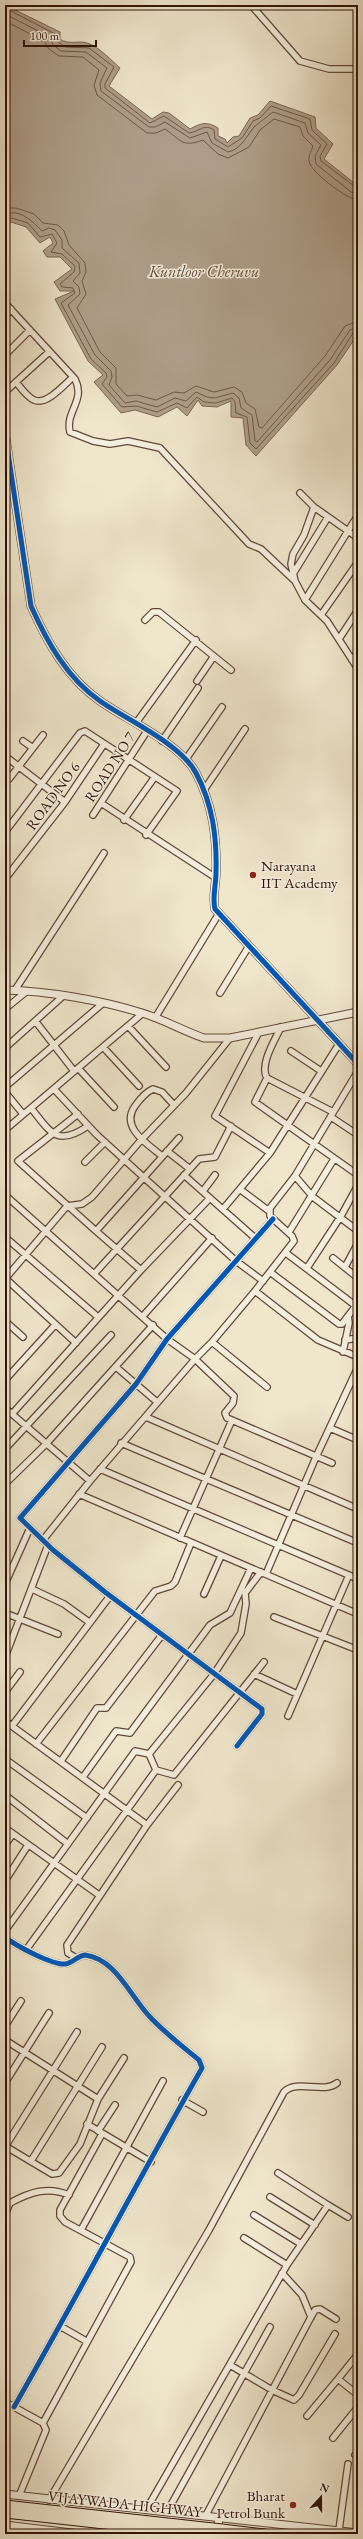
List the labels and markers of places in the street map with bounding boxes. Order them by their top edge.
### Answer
place label: Narayana IIT Academy [261,856,338,892]
marker: Narayana IIT Academy [248,870,258,880]
place label: Bharat Petrol Bunk [216,2486,286,2522]
marker: Bharat Petrol Bunk [288,2500,298,2510]

